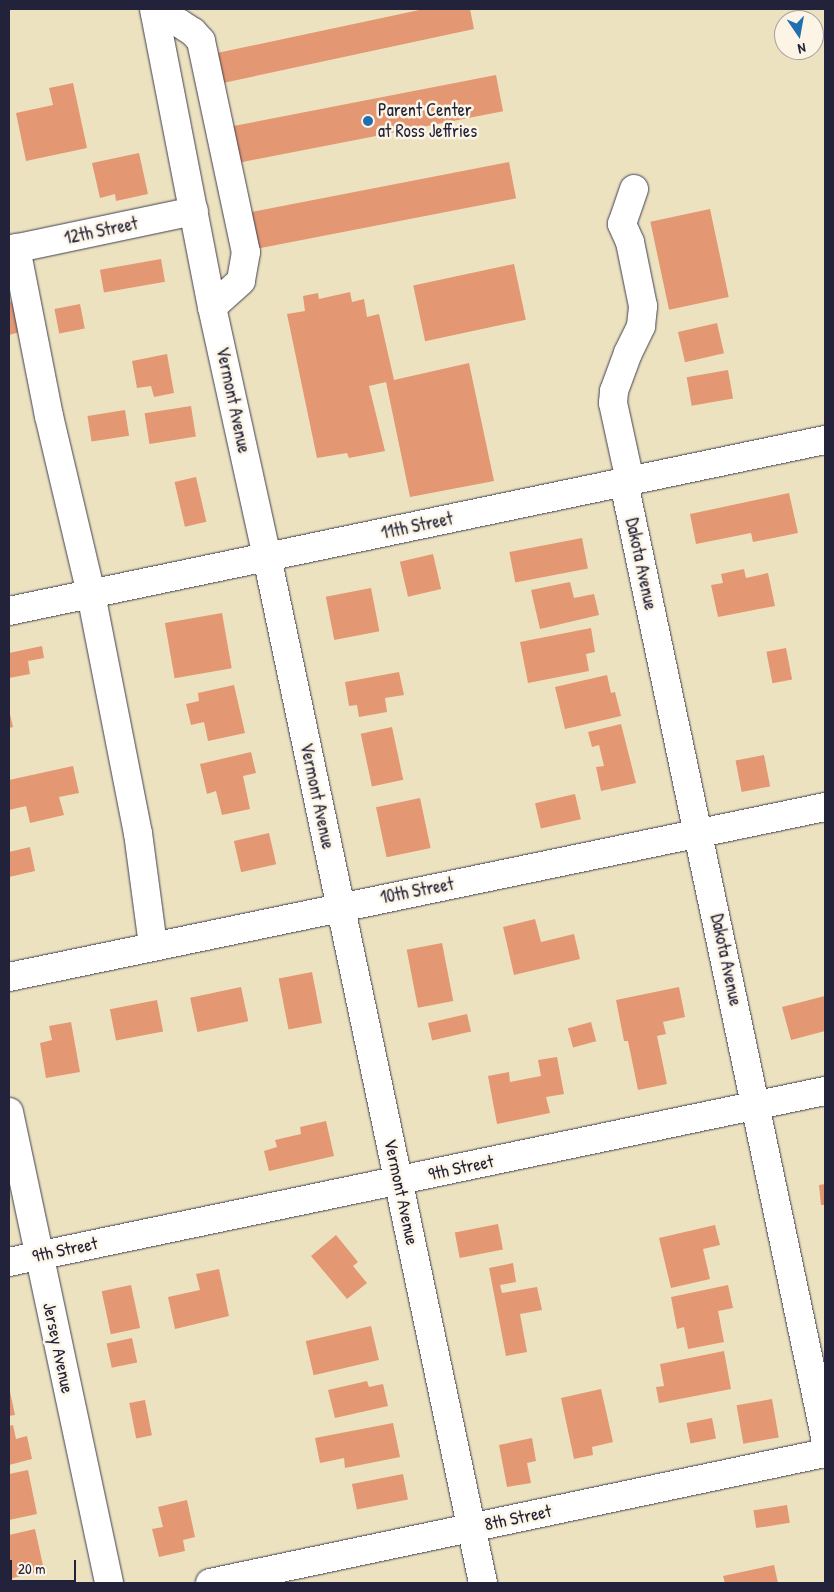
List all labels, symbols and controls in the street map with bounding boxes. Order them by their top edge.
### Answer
north arrow [774,10,824,60]
text: N [796,39,808,59]
place label: Parent Center at Ross Jeffries [378,100,477,142]
marker: Parent Center at Ross Jeffries [362,115,374,127]
street label: 12th Street [62,213,140,249]
street label: Vermont Avenue [211,345,255,455]
street label: 11th Street [379,508,455,544]
street label: Dakota Avenue [621,516,661,612]
street label: Vermont Avenue [295,741,339,851]
street label: 10th Street [378,873,456,909]
street label: Dakota Avenue [706,912,746,1008]
street label: Vermont Avenue [379,1137,423,1247]
street label: 9th Street [426,1151,496,1185]
street label: 9th Street [30,1233,100,1267]
street label: Jersey Avenue [38,1301,78,1395]
street label: 8th Street [483,1500,553,1536]
scale bar [12,1550,79,1582]
text: 20 m [18,1558,45,1579]

